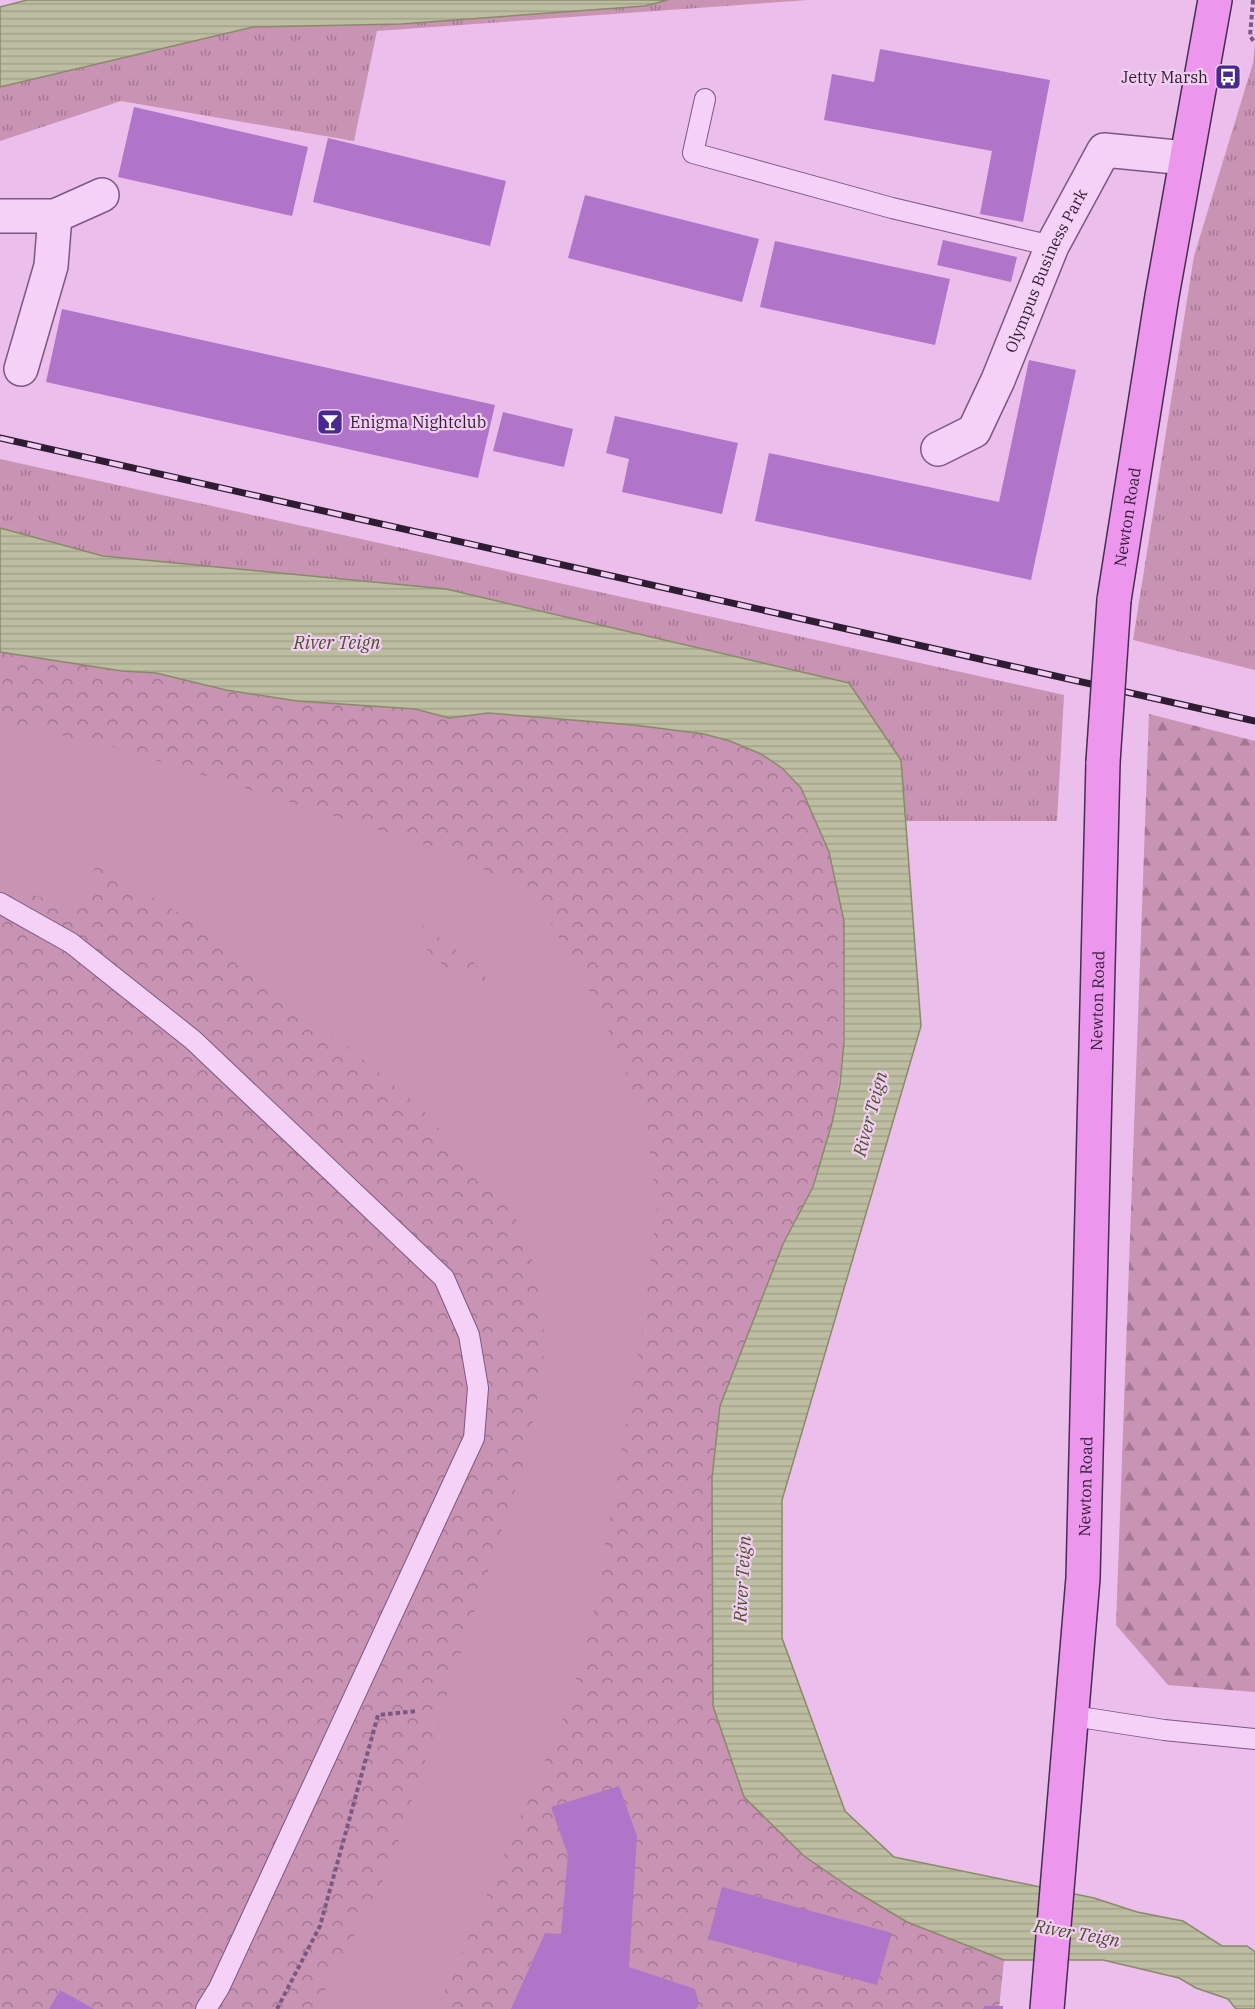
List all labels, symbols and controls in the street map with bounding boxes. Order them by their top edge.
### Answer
bus stop icon: Jetty Marsh [1213,62,1243,92]
place label: Jetty Marsh [1121,67,1208,87]
street label: Olympus Business Park [1000,185,1091,355]
bar icon: Enigma Nightclub [315,407,345,437]
place label: Enigma Nightclub [350,412,486,432]
street label: Newton Road [1109,466,1145,568]
water label: River Teign [293,631,381,654]
street label: Newton Road [1086,950,1108,1051]
water label: River Teign [847,1068,893,1160]
street label: Newton Road [1074,1436,1096,1537]
water label: River Teign [728,1534,756,1624]
water label: River Teign [1031,1914,1123,1952]

